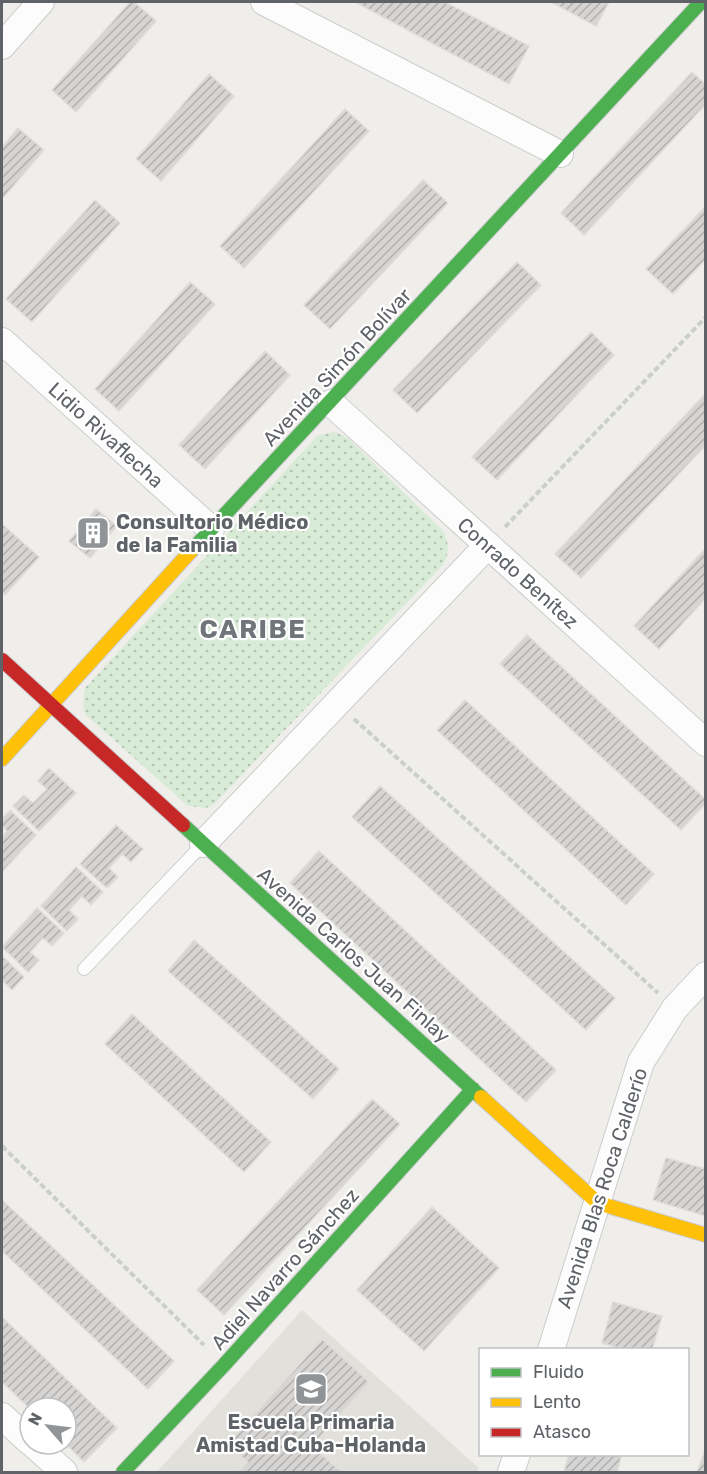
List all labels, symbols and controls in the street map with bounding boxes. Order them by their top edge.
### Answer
street label: Avenida Simón Bolívar [258,283,417,451]
street label: Lidio Rivaflecha [44,377,168,493]
place label: Consultorio Médico de la Familia [116,510,308,557]
street label: Conrado Benítez [453,512,583,634]
building icon: Consultorio Médico de la Familia [75,515,111,551]
district label: CARIBE [200,614,306,645]
street label: Avenida Carlos Juan Finlay [253,862,455,1048]
street label: Avenida Blas Roca Calderío [552,1065,652,1311]
street label: Adiel Navarro Sánchez [206,1183,364,1355]
legend [479,1348,689,1456]
text: Fluido [533,1361,584,1383]
school or university icon: Escuela Primaria Amistad Cuba-Holanda [293,1371,329,1407]
text: Lento [533,1391,581,1413]
north arrow [18,1396,78,1456]
text: N [24,1410,46,1429]
place label: Escuela Primaria Amistad Cuba-Holanda [196,1410,426,1457]
text: Atasco [533,1421,591,1443]

